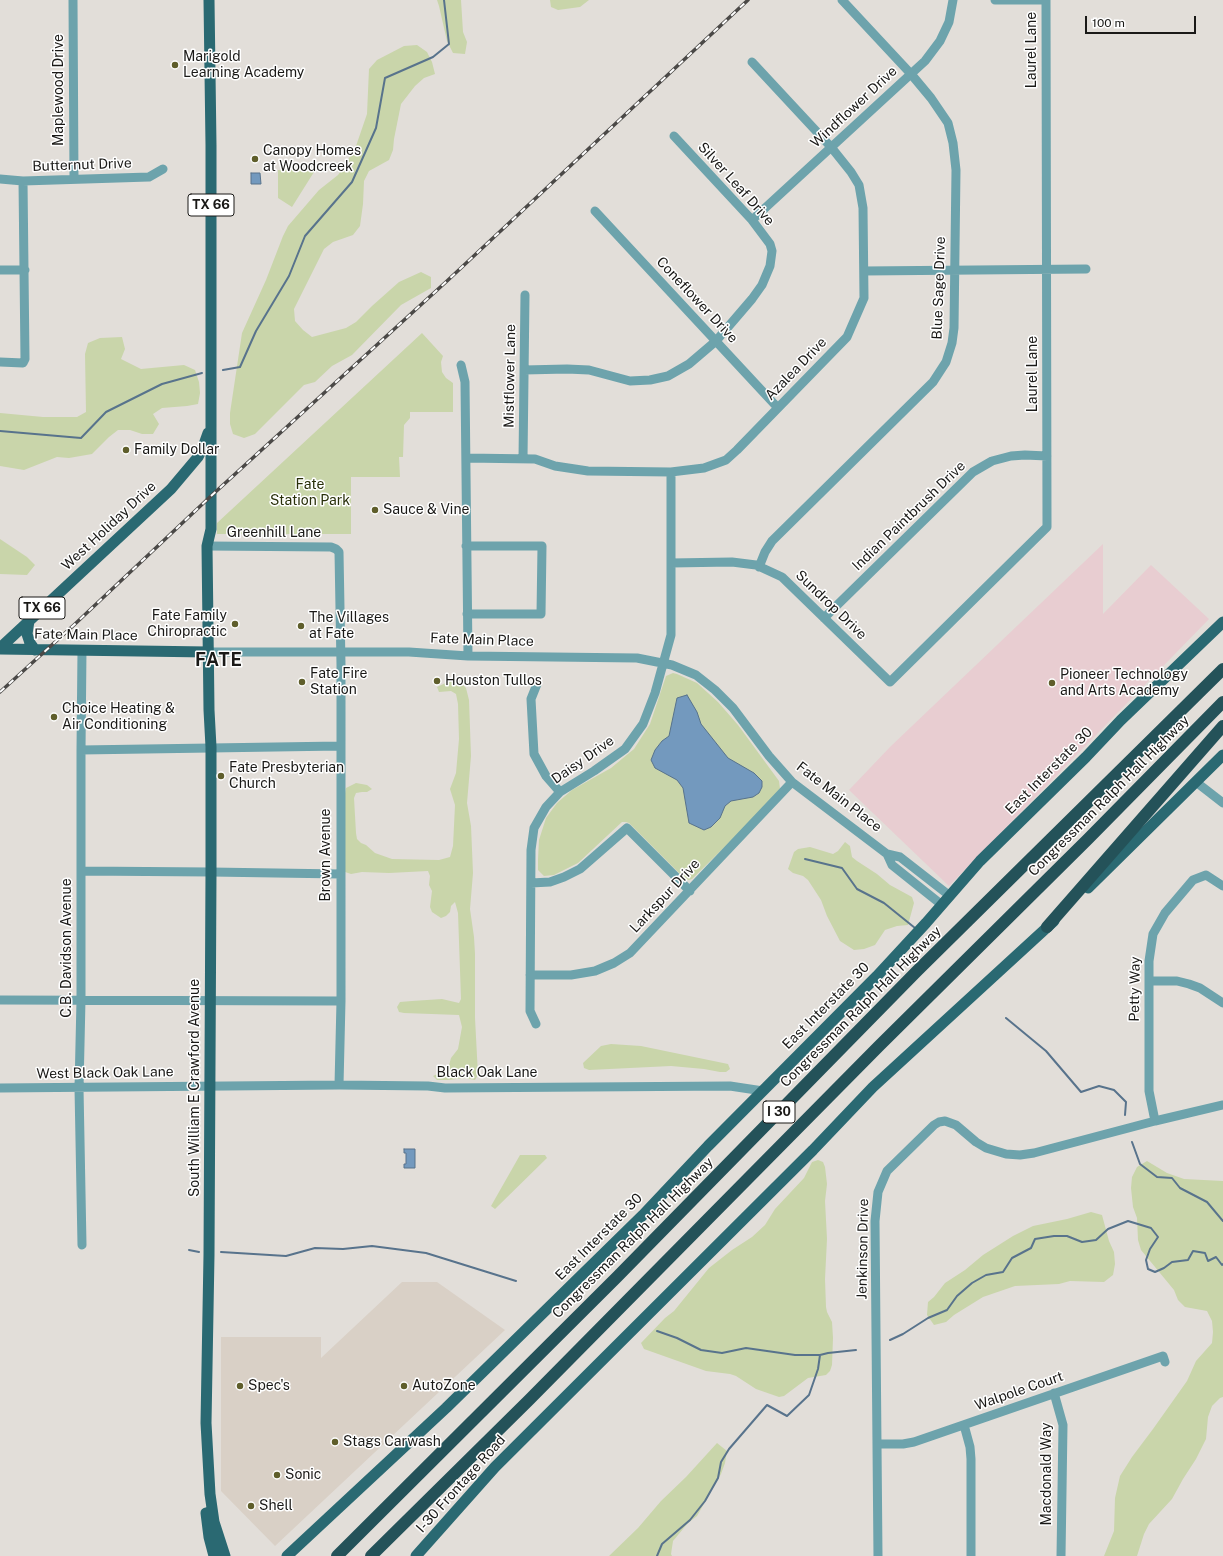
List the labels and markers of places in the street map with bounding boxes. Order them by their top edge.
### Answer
place label: Marigold Learning Academy [183,49,304,82]
marker: Marigold Learning Academy [170,60,180,70]
place label: Canopy Homes at Woodcreek [263,143,361,176]
marker: Canopy Homes at Woodcreek [250,154,260,164]
place label: Family Dollar [134,442,219,458]
marker: Family Dollar [121,445,131,455]
place label: Sauce & Vine [383,502,469,518]
marker: Sauce & Vine [370,505,380,515]
place label: Fate Family Chiropractic [147,608,227,640]
place label: The Villages at Fate [309,610,389,642]
marker: Fate Family Chiropractic [230,619,240,629]
marker: The Villages at Fate [296,621,306,631]
place label: Fate Fire Station [310,666,367,698]
place label: Pioneer Technology and Arts Academy [1060,667,1188,700]
place label: Houston Tullos [445,673,542,689]
marker: Houston Tullos [432,676,442,686]
marker: Fate Fire Station [297,677,307,687]
marker: Pioneer Technology and Arts Academy [1047,678,1057,688]
place label: Choice Heating & Air Conditioning [62,701,175,734]
marker: Choice Heating & Air Conditioning [49,712,59,722]
place label: Fate Presbyterian Church [229,760,344,792]
marker: Fate Presbyterian Church [216,771,226,781]
place label: Spec's [248,1378,290,1394]
place label: AutoZone [412,1378,476,1394]
marker: Spec's [235,1381,245,1391]
marker: AutoZone [399,1381,409,1391]
place label: Stags Carwash [343,1434,441,1450]
marker: Stags Carwash [330,1437,340,1447]
place label: Sonic [285,1467,321,1483]
marker: Sonic [272,1470,282,1480]
place label: Shell [259,1498,293,1514]
marker: Shell [246,1501,256,1511]

